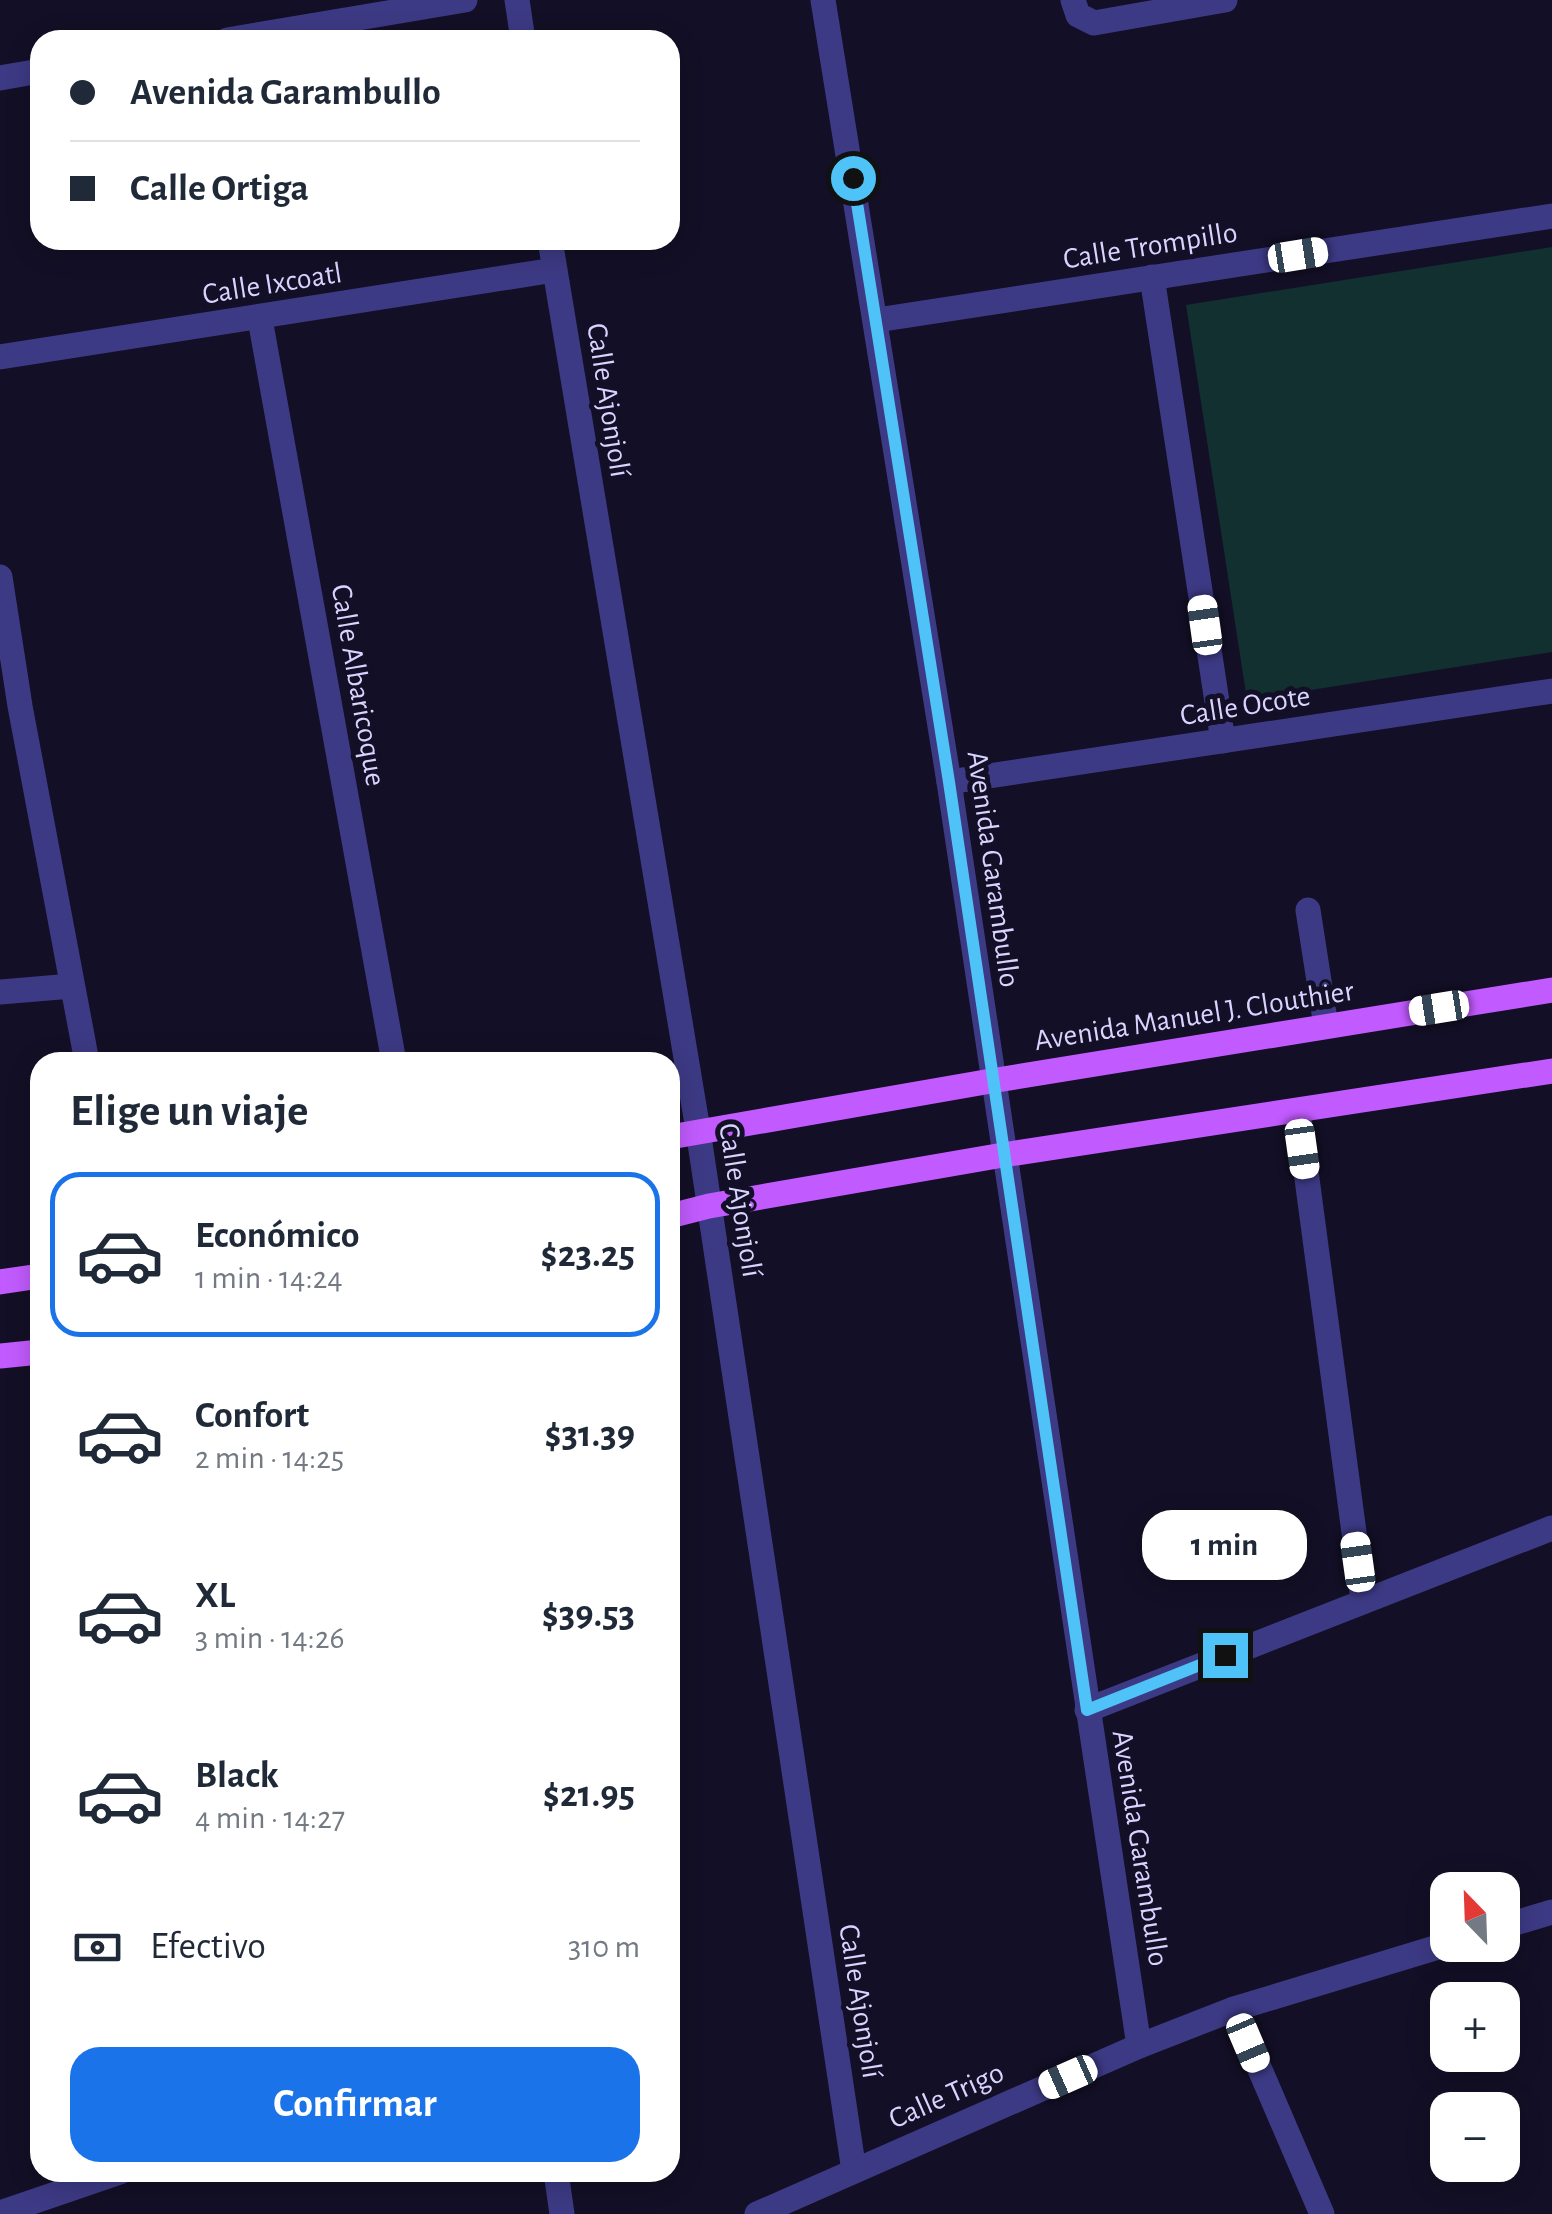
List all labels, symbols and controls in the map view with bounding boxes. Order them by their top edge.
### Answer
text: Avenida Garambullo [130,74,441,112]
route start [831,156,876,201]
text: Calle Ortiga [130,170,309,208]
street label: Calle Trompillo [1061,217,1239,275]
car [1266,235,1330,275]
street label: Calle Ixcoatl [200,258,344,310]
street label: Calle Ajonjolí [581,321,635,480]
street label: Calle Albaricoque [325,582,391,788]
car [1186,593,1224,657]
street label: Calle Ocote [1178,681,1312,731]
street label: Avenida Garambullo [962,749,1024,989]
street label: Avenida Manuel J. Clouthier [1032,976,1356,1056]
car [1407,988,1471,1028]
text: Elige un viaje [70,1089,309,1134]
car [1283,1117,1321,1181]
street label: Calle Ajonjolí [713,1121,767,1280]
icon: car [75,1210,165,1300]
text: Económico [195,1217,359,1255]
text: $23.25 [541,1236,635,1274]
text: 1 min · 14:24 [195,1262,343,1294]
icon: car [75,1390,165,1480]
text: Confort [195,1397,309,1435]
text: $31.39 [544,1416,635,1454]
text: 2 min · 14:25 [195,1442,344,1474]
callout: 1 min [1142,1510,1308,1580]
text: 1 min [1191,1529,1258,1561]
car [1339,1530,1377,1594]
icon: car [75,1570,165,1660]
text: XL [195,1577,235,1615]
text: $39.53 [542,1596,635,1634]
text: 3 min · 14:26 [195,1622,345,1654]
route end [1203,1633,1248,1678]
street label: Avenida Garambullo [1107,1728,1173,1968]
icon: car [75,1750,165,1840]
text: Black [195,1757,279,1795]
text: $21.95 [543,1776,635,1814]
text: 4 min · 14:27 [195,1802,345,1834]
north arrow [1430,1872,1520,1962]
map controls [1430,1872,1520,2182]
icon: cash [70,1920,125,1975]
street label: Calle Ajonjolí [833,1922,887,2081]
text: Efectivo [150,1928,266,1966]
text: 310 m [568,1931,640,1963]
button: + [1430,1982,1520,2072]
car [1222,2010,1274,2076]
button: Confirmar [70,2047,640,2162]
car [1034,2051,1102,2103]
street label: Calle Trigo [885,2057,1008,2134]
button: − [1430,2092,1520,2182]

